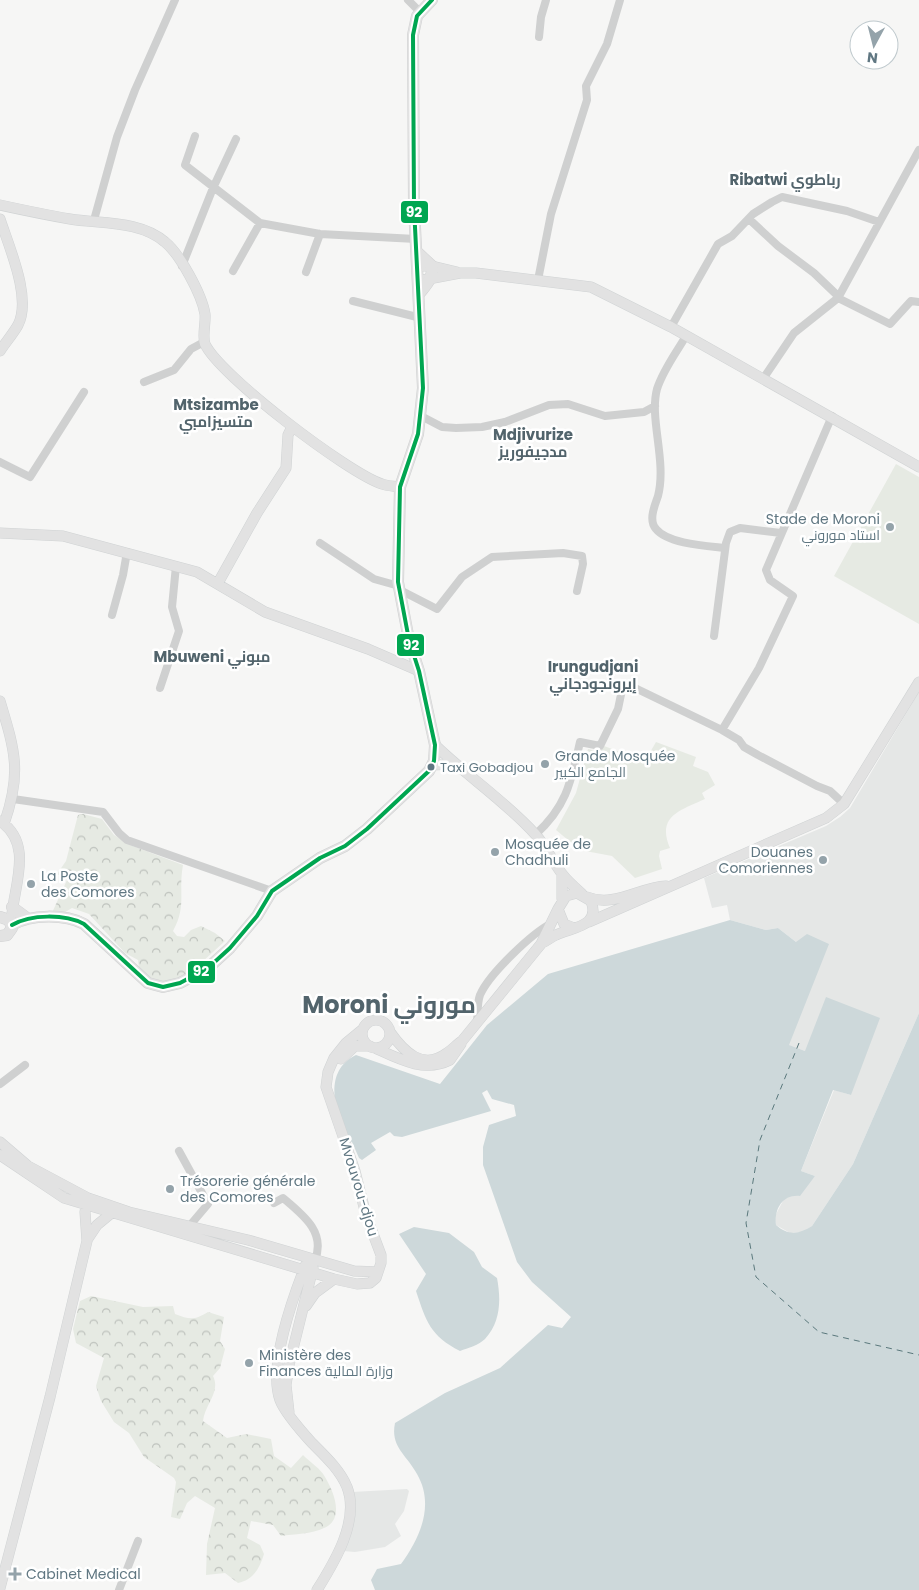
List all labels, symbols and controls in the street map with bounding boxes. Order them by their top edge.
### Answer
north arrow [849,20,899,70]
text: N [866,47,879,68]
district label: Ribatwi رباطوي [729,169,841,192]
line badge: 92 [400,200,429,224]
text: 92 [406,202,422,222]
district label: Mtsizambe متسيزامبي [173,394,259,434]
district label: Mdjivurize مدجيفوريز [493,424,573,462]
place label: Stade de Moroni استاد موروني [766,509,880,547]
marker: Stade de Moroni استاد موروني [884,521,896,533]
line badge: 92 [396,633,425,657]
text: 92 [403,635,419,655]
district label: Mbuweni مبوني [153,646,271,669]
district label: Irungudjani إيرونجودجاني [548,656,638,696]
place label: Grande Mosquée الجامع الكبير [554,746,676,782]
place label: Taxi Gobadjou [440,758,533,777]
marker: Grande Mosquée الجامع الكبير [539,758,551,770]
marker: Taxi Gobadjou [426,762,436,772]
place label: Mosquée de Chadhuli [505,834,591,870]
place label: Douanes Comoriennes [719,842,813,878]
marker: Mosquée de Chadhuli [489,846,501,858]
marker: Douanes Comoriennes [817,854,829,866]
place label: La Poste des Comores [41,866,135,902]
marker: La Poste des Comores [25,878,37,890]
line badge: 92 [187,960,216,984]
text: 92 [193,961,209,981]
district label: Moroni موروني [302,988,476,1024]
street label: Mvouvou-djou [335,1135,383,1239]
place label: Trésorerie générale des Comores [180,1171,316,1207]
marker: Trésorerie générale des Comores [164,1183,176,1195]
place label: Ministère des Finances وزارة المالية [259,1345,393,1381]
marker: Ministère des Finances وزارة المالية [243,1357,255,1369]
place label: Cabinet Medical [26,1564,141,1584]
marker: Cabinet Medical [8,1567,22,1581]

